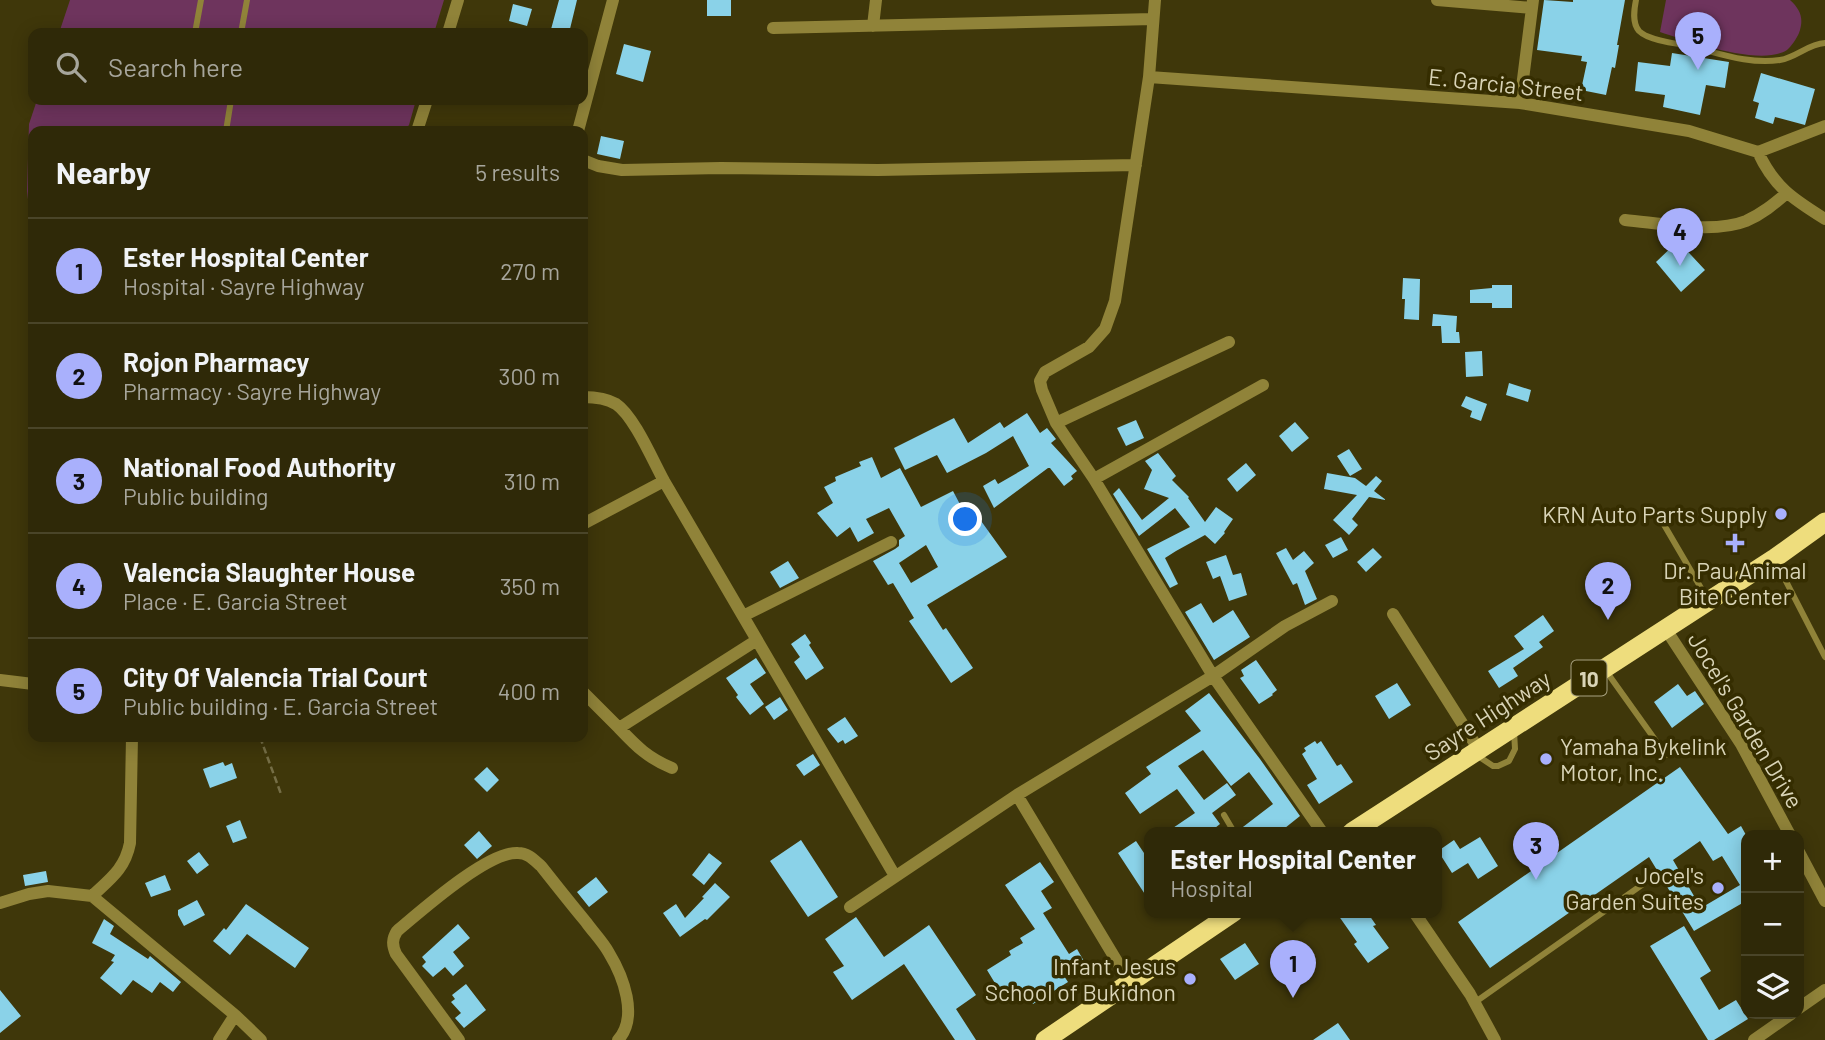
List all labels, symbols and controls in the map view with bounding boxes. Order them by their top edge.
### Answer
pin: 5 [1675,12,1721,70]
search box [28,28,588,105]
icon: search [52,48,90,86]
text: Search here [108,51,243,82]
street label: E. Garcia Street [1427,62,1585,106]
text: Nearby [56,154,151,190]
text: 5 results [475,158,560,186]
pin: 4 [1657,208,1703,266]
text: Ester Hospital Center [123,241,369,272]
text: 1 [75,257,83,285]
text: 270 m [500,257,560,285]
text: Hospital · Sayre Highway [123,272,364,300]
text: Rojon Pharmacy [123,346,309,377]
text: 2 [73,362,85,390]
text: 300 m [499,362,560,390]
text: Pharmacy · Sayre Highway [123,377,381,405]
text: National Food Authority [123,451,396,482]
text: 3 [73,467,85,495]
text: 310 m [504,467,560,495]
text: Public building [123,482,268,510]
place label: KRN Auto Parts Supply [1542,500,1767,528]
your location [948,502,982,536]
marker: KRN Auto Parts Supply [1773,506,1789,522]
marker: Dr. Pau Animal Bite Center [1725,533,1745,553]
text: Valencia Slaughter House [123,556,415,587]
place label: Dr. Pau Animal Bite Center [1663,556,1807,610]
pin: 2 [1585,562,1631,620]
text: 4 [72,572,86,600]
text: 350 m [500,572,560,600]
text: Place · E. Garcia Street [123,587,348,615]
street label: Jocel's Garden Drive [1682,627,1810,813]
road number: 10 [1572,660,1606,696]
text: City Of Valencia Trial Court [123,661,428,692]
street label: Sayre Highway [1419,664,1556,766]
text: 5 [73,677,85,705]
text: 400 m [498,677,560,705]
text: Public building · E. Garcia Street [123,692,438,720]
place label: Yamaha Bykelink Motor, Inc. [1560,732,1727,786]
marker: Yamaha Bykelink Motor, Inc. [1538,751,1554,767]
pin: 3 [1513,822,1559,880]
popup [1144,827,1442,918]
map controls [1741,830,1804,1019]
button: + [1741,830,1804,893]
text: Ester Hospital Center [1170,843,1416,874]
place label: Jocel's Garden Suites [1565,861,1704,915]
text: Hospital [1170,874,1253,902]
marker: Jocel's Garden Suites [1710,880,1726,896]
button: − [1741,893,1804,956]
pin: 1 [1270,940,1316,998]
place label: Infant Jesus School of Bukidnon [985,952,1176,1006]
button: layers [1741,956,1804,1019]
marker: Infant Jesus School of Bukidnon [1182,971,1198,987]

